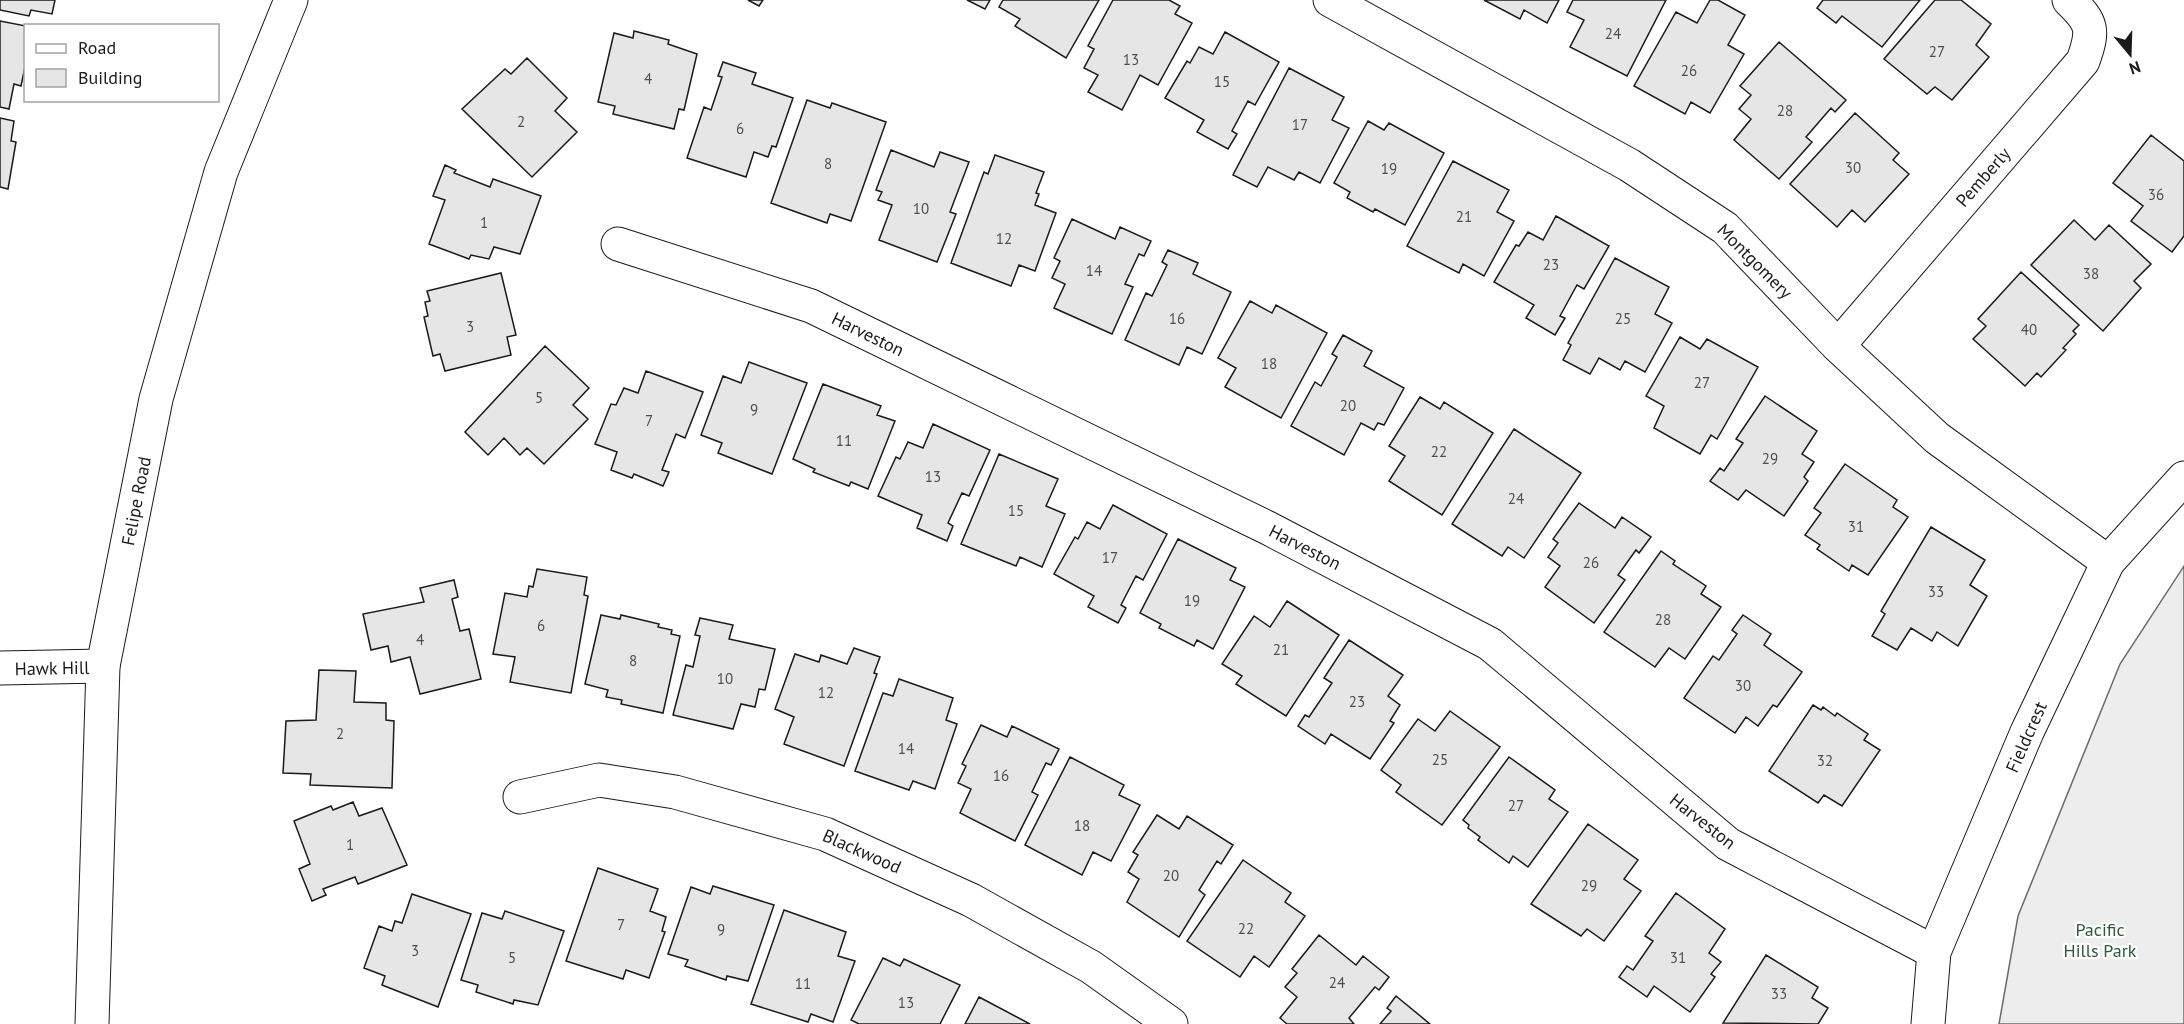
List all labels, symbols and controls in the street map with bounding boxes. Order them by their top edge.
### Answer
legend [24,24,219,102]
house number: 24 [1605,24,1621,43]
north arrow [2100,24,2160,84]
text: Road [78,36,116,59]
house number: 27 [1929,42,1945,61]
house number: 13 [1123,50,1139,69]
text: N [2127,57,2143,79]
house number: 26 [1681,61,1697,80]
text: Building [78,66,142,89]
house number: 4 [644,69,652,88]
house number: 15 [1214,72,1230,91]
house number: 28 [1777,101,1793,120]
house number: 2 [517,112,525,131]
house number: 17 [1292,115,1308,134]
house number: 6 [736,119,744,138]
street label: Pemberly [1951,142,2016,212]
house number: 8 [824,154,832,173]
house number: 30 [1845,158,1861,177]
house number: 19 [1381,159,1397,178]
house number: 36 [2148,185,2164,204]
house number: 10 [913,199,929,218]
house number: 21 [1456,207,1472,226]
house number: 1 [480,213,488,232]
street label: Montgomery [1712,218,1798,304]
house number: 12 [996,229,1012,248]
house number: 23 [1543,255,1559,274]
house number: 14 [1086,261,1102,280]
house number: 38 [2083,264,2099,283]
street label: Harveston [828,307,908,361]
house number: 16 [1169,309,1185,328]
house number: 25 [1615,309,1631,328]
house number: 3 [466,317,474,336]
house number: 40 [2021,320,2037,339]
house number: 18 [1261,354,1277,373]
house number: 27 [1694,373,1710,392]
house number: 5 [535,388,543,407]
house number: 20 [1340,396,1356,415]
house number: 9 [750,400,758,419]
house number: 7 [645,411,653,430]
house number: 11 [836,431,852,450]
house number: 22 [1431,442,1447,461]
house number: 29 [1762,449,1778,468]
street label: Felipe Road [116,454,156,548]
house number: 13 [925,467,941,486]
house number: 24 [1508,489,1524,508]
house number: 15 [1008,501,1024,520]
house number: 31 [1848,517,1864,536]
street label: Harveston [1265,519,1345,575]
house number: 17 [1102,548,1118,567]
house number: 26 [1583,553,1599,572]
house number: 33 [1928,582,1944,601]
house number: 19 [1184,591,1200,610]
house number: 28 [1655,610,1671,629]
house number: 6 [537,616,545,635]
house number: 4 [416,630,424,649]
house number: 21 [1273,640,1289,659]
house number: 8 [629,651,637,670]
street label: Hawk Hill [15,656,90,680]
house number: 10 [717,669,733,688]
house number: 30 [1735,676,1751,695]
house number: 12 [818,683,834,702]
house number: 23 [1349,692,1365,711]
street label: Fieldcrest [2000,698,2052,776]
house number: 2 [336,724,344,743]
house number: 14 [898,739,914,758]
house number: 25 [1432,750,1448,769]
house number: 32 [1817,751,1833,770]
house number: 16 [993,766,1009,785]
street label: Harveston [1665,788,1741,854]
house number: 27 [1508,796,1524,815]
house number: 18 [1074,816,1090,835]
street label: Blackwood [819,824,905,878]
house number: 1 [346,835,354,854]
house number: 20 [1163,866,1179,885]
house number: 29 [1581,876,1597,895]
house number: 7 [617,915,625,934]
park label: Pacific Hills Park [2064,918,2137,962]
house number: 22 [1238,919,1254,938]
house number: 9 [717,920,725,939]
house number: 3 [411,941,419,960]
house number: 5 [508,948,516,967]
house number: 31 [1670,948,1686,967]
house number: 24 [1329,973,1345,992]
house number: 11 [795,974,811,993]
house number: 33 [1771,984,1787,1003]
house number: 13 [898,993,914,1012]

